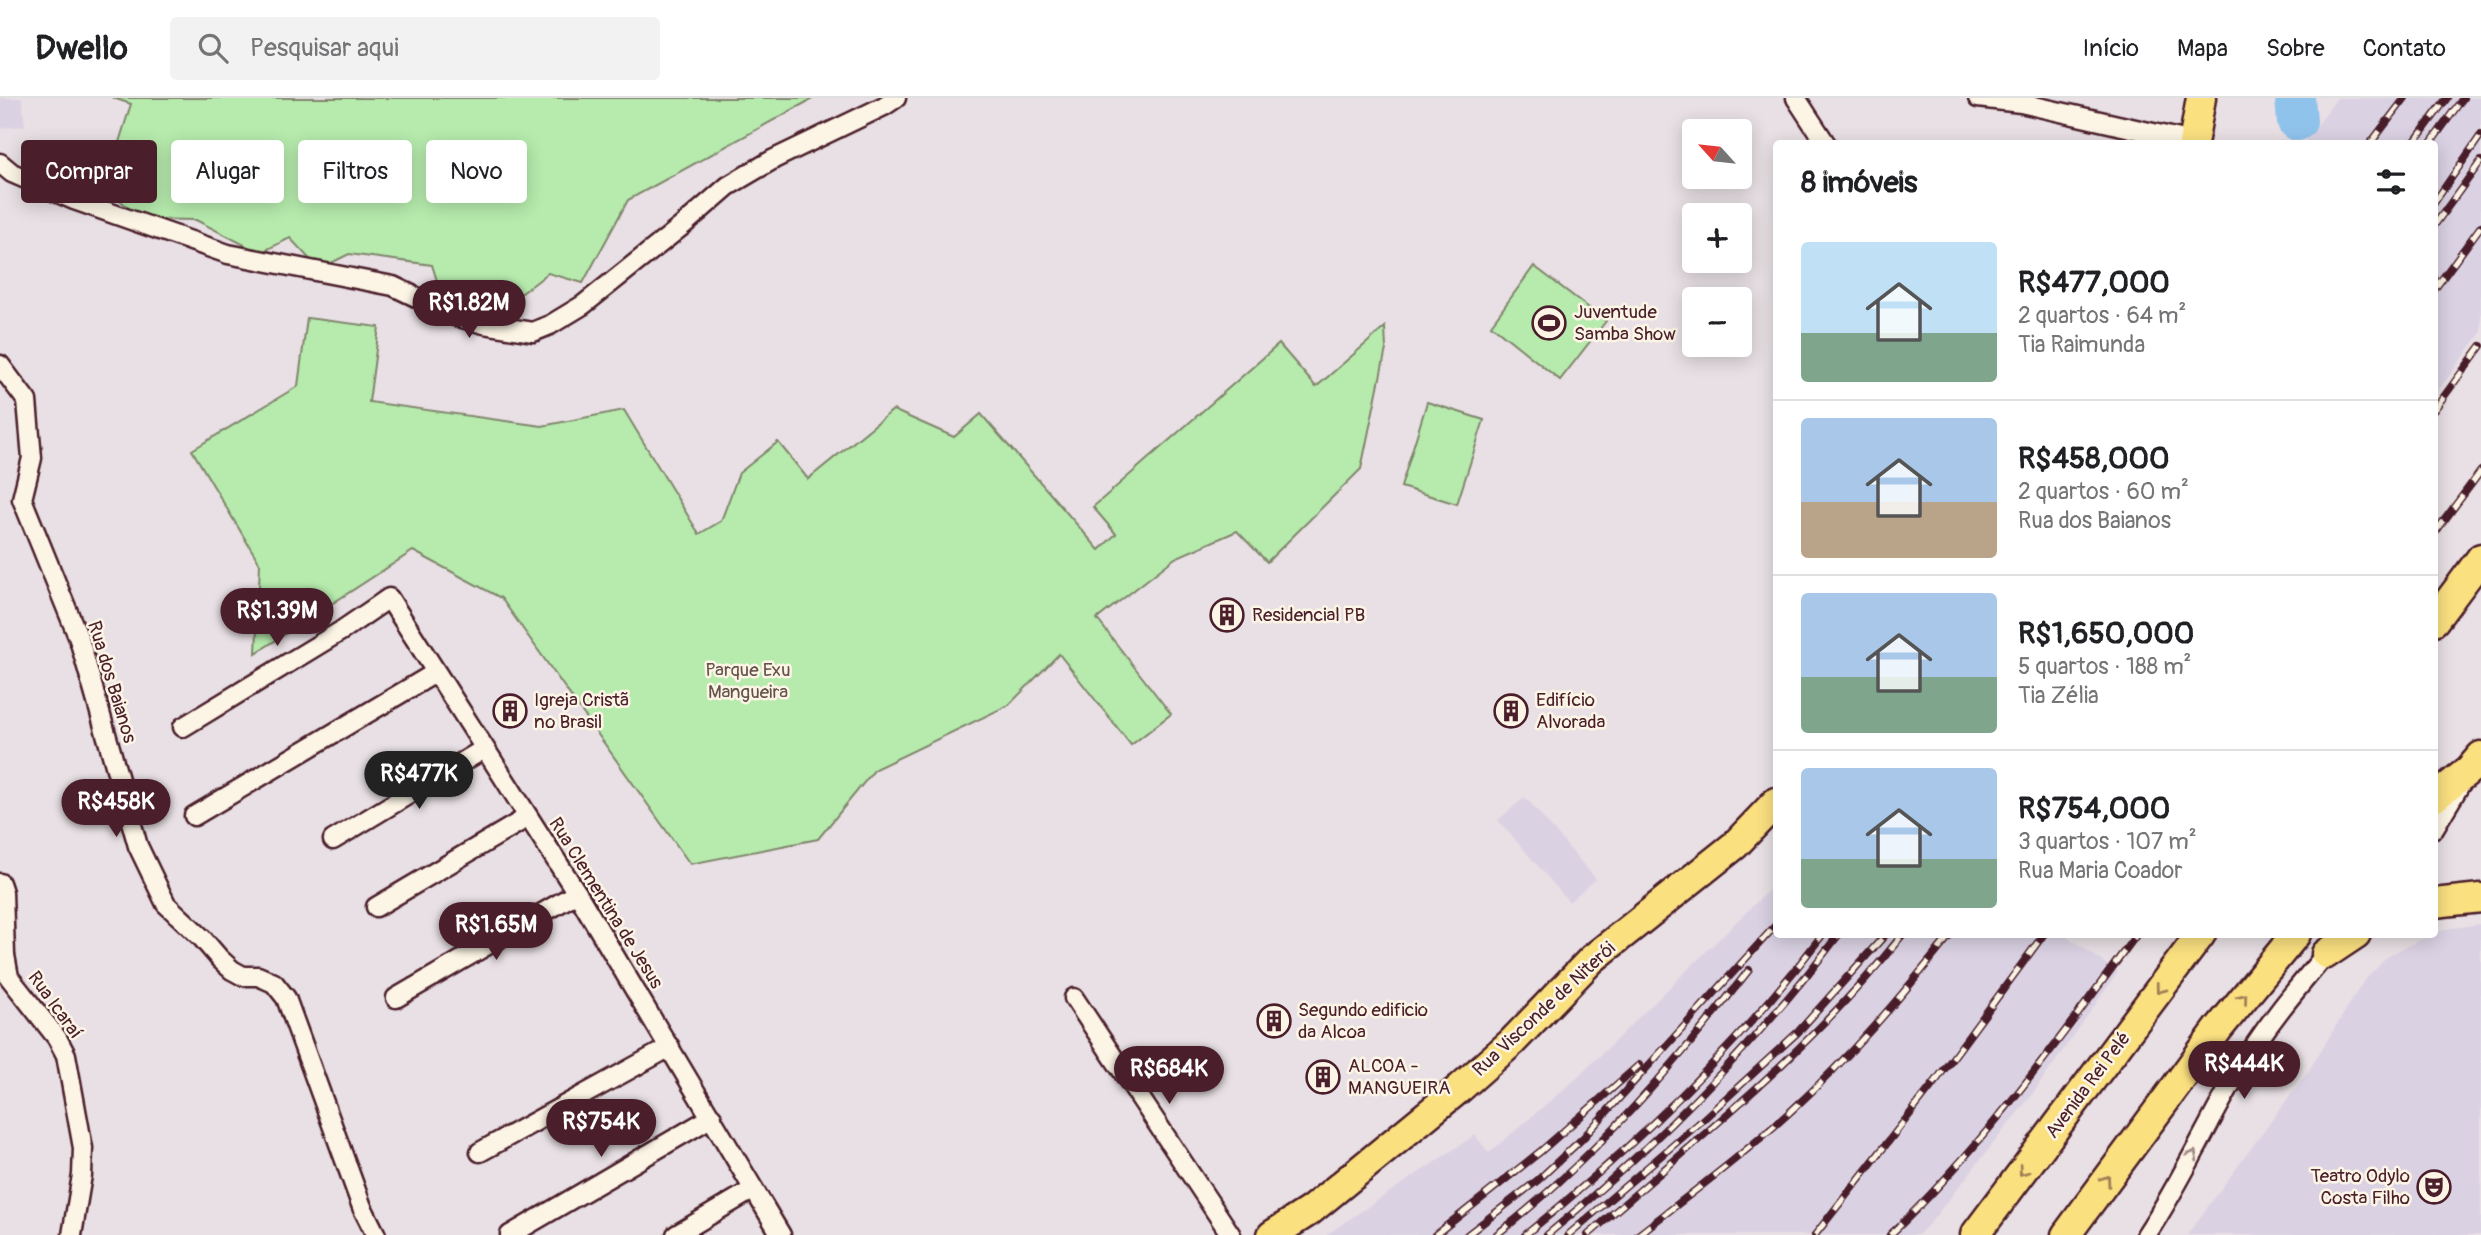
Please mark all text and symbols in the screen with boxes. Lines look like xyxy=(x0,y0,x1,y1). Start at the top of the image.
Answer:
search box xyxy=(170,17,660,80)
text: Dwello xyxy=(35,28,128,69)
icon: search xyxy=(194,29,232,67)
text: Pesquisar aqui xyxy=(250,32,399,64)
text: Início xyxy=(2083,34,2139,63)
text: Mapa xyxy=(2177,34,2228,63)
text: Sobre xyxy=(2266,34,2325,63)
text: Contato xyxy=(2363,34,2446,63)
north arrow xyxy=(1682,119,1752,189)
map controls xyxy=(1682,119,1752,357)
chip: Comprar xyxy=(21,140,157,203)
chip: Alugar xyxy=(171,140,284,203)
chip: Filtros xyxy=(298,140,412,203)
chip: Novo xyxy=(426,140,527,203)
icon: filters xyxy=(2372,163,2410,201)
text: 8 imóveis xyxy=(1801,164,1917,201)
button: + xyxy=(1682,203,1752,273)
text: R$477,000 xyxy=(2018,264,2170,301)
icon: home xyxy=(1857,270,1941,354)
pin: R$1.82M xyxy=(404,280,534,340)
button: − xyxy=(1682,287,1752,357)
text: R$1.82M xyxy=(429,288,509,317)
place label: Juventude Samba Show xyxy=(1574,300,1676,346)
text: 2 quartos · 64 m² xyxy=(2018,301,2186,330)
sports icon: Juventude Samba Show xyxy=(1530,304,1568,342)
text: Tia Raimunda xyxy=(2018,330,2145,359)
text: R$458,000 xyxy=(2018,440,2170,477)
icon: home xyxy=(1857,446,1941,530)
text: 2 quartos · 60 m² xyxy=(2018,477,2189,506)
text: Rua dos Baianos xyxy=(2018,506,2171,535)
pin: R$1.39M xyxy=(212,588,342,648)
text: R$1.39M xyxy=(236,596,318,625)
building icon: Residencial PB xyxy=(1208,596,1246,634)
place label: Residencial PB xyxy=(1252,603,1365,627)
text: R$1,650,000 xyxy=(2018,615,2194,652)
street label: Rua dos Baianos xyxy=(82,618,142,746)
icon: home xyxy=(1857,621,1941,705)
text: 5 quartos · 188 m² xyxy=(2018,652,2191,681)
park label: Parque Exu Mangueira xyxy=(705,658,791,704)
text: Tia Zélia xyxy=(2018,681,2099,710)
place label: Igreja Cristã no Brasil xyxy=(534,688,630,734)
place label: Edifício Alvorada xyxy=(1536,688,1606,734)
building icon: Igreja Cristã no Brasil xyxy=(491,692,529,730)
building icon: Edifício Alvorada xyxy=(1492,692,1530,730)
pin: R$477K xyxy=(362,752,476,811)
text: R$477K xyxy=(380,759,458,788)
pin: R$458K xyxy=(59,780,173,839)
text: R$458K xyxy=(77,787,155,816)
text: R$754,000 xyxy=(2018,790,2170,827)
icon: home xyxy=(1857,796,1941,880)
street label: Rua Clementina de Jesus xyxy=(543,813,669,994)
text: 3 quartos · 107 m² xyxy=(2018,827,2197,856)
text: Rua Maria Coador xyxy=(2018,856,2182,885)
pin: R$1.65M xyxy=(431,902,561,962)
text: R$1.65M xyxy=(455,910,537,939)
street label: Rua Visconde de Niterói xyxy=(1467,936,1621,1082)
street label: Rua Icaraí xyxy=(22,966,88,1044)
one-way arrow xyxy=(2156,981,2168,994)
one-way arrow xyxy=(2234,994,2247,1006)
place label: Segundo edificio da Alcoa xyxy=(1298,998,1428,1044)
building icon: Segundo edificio da Alcoa xyxy=(1255,1002,1293,1040)
street label: Avenida Rei Pelé xyxy=(2040,1027,2136,1143)
pin: R$444K xyxy=(2187,1042,2301,1101)
pin: R$684K xyxy=(1112,1046,1226,1106)
text: R$444K xyxy=(2204,1049,2284,1078)
text: R$684K xyxy=(1130,1054,1208,1083)
place label: ALCOA - MANGUEIRA xyxy=(1348,1054,1451,1100)
building icon: ALCOA - MANGUEIRA xyxy=(1304,1058,1342,1096)
pin: R$754K xyxy=(544,1100,658,1159)
text: R$754K xyxy=(562,1107,640,1136)
one-way arrow xyxy=(2185,1150,2199,1162)
one-way arrow xyxy=(2019,1163,2032,1176)
place label: Teatro Odylo Costa Filho xyxy=(2310,1164,2410,1210)
theatre icon: Teatro Odylo Costa Filho xyxy=(2415,1168,2453,1206)
one-way arrow xyxy=(2098,1175,2110,1188)

